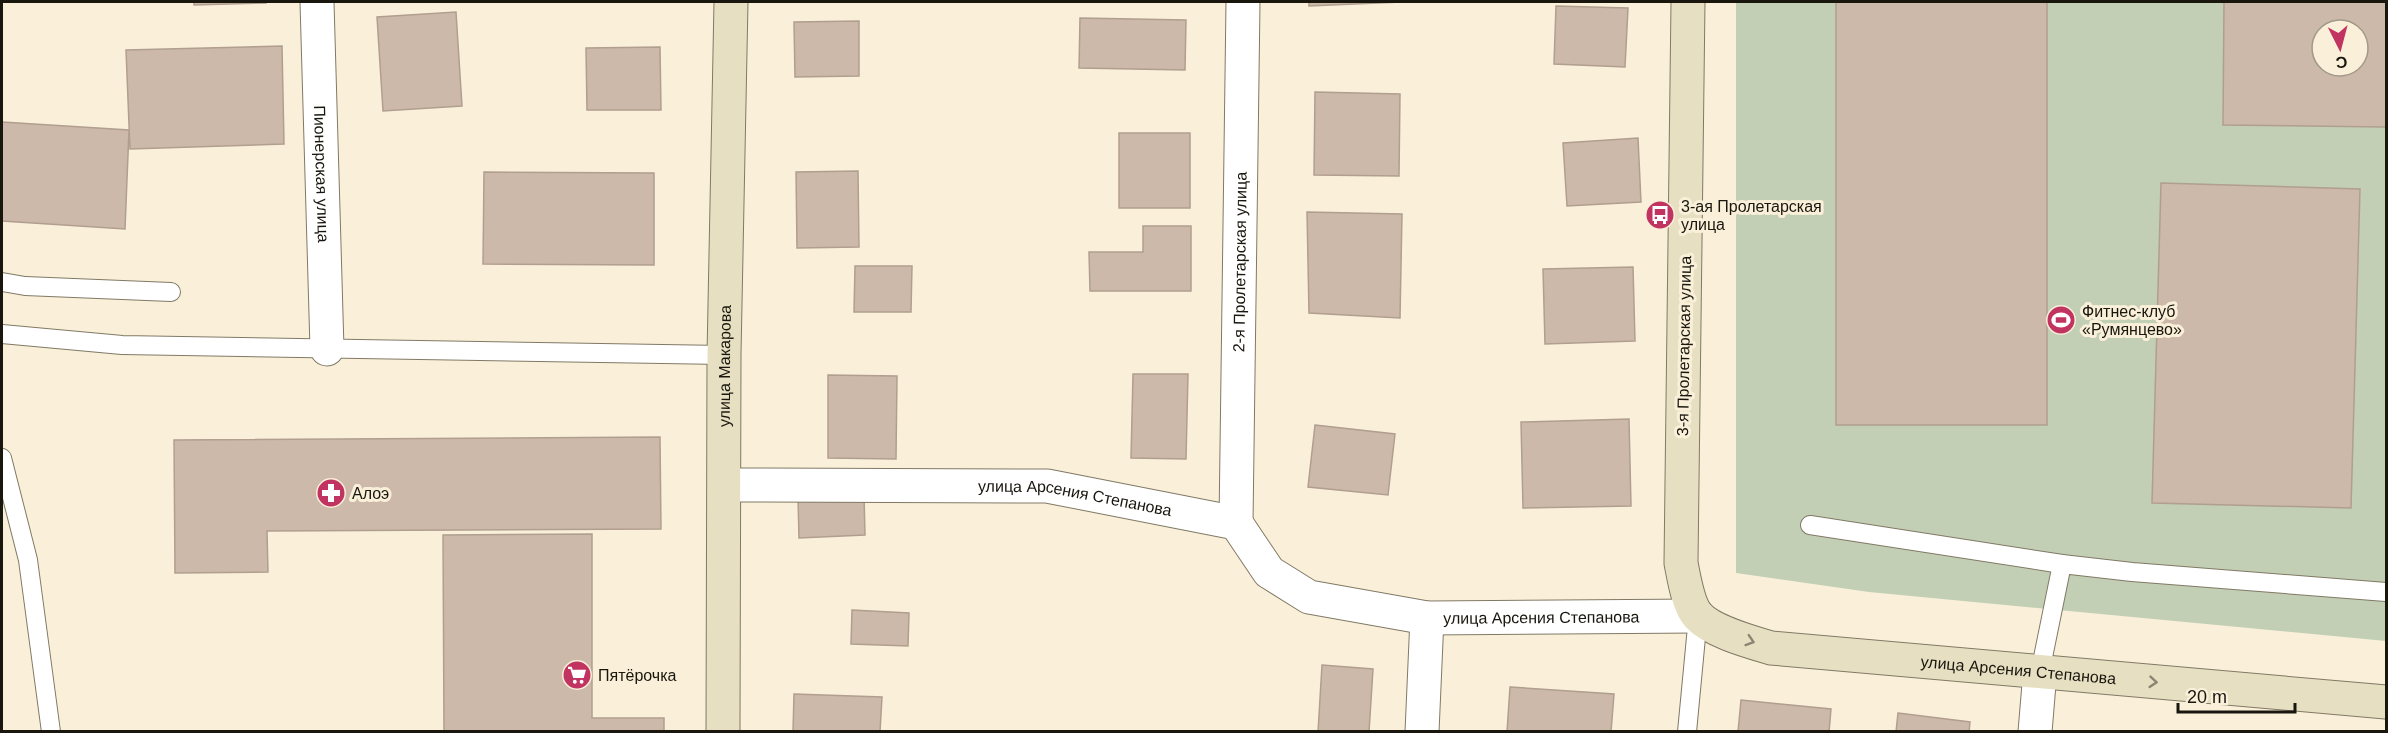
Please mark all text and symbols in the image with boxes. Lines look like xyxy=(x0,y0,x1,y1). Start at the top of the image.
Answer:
north arrow xyxy=(2310,18,2370,78)
text: С xyxy=(2334,53,2348,72)
street label: Пионерская улица xyxy=(311,105,332,243)
street label: 2-я Пролетарская улица xyxy=(1230,172,1249,352)
place label: 3-ая Пролетарская улица xyxy=(1681,198,1822,233)
bus stop icon: 3-ая Пролетарская улица xyxy=(1644,199,1676,231)
street label: 3-я Пролетарская улица xyxy=(1674,256,1694,436)
place label: Фитнес-клуб «Румянцево» xyxy=(2082,303,2182,338)
sports icon: Фитнес-клуб «Румянцево» xyxy=(2045,304,2077,336)
street label: улица Макарова xyxy=(715,305,733,427)
pharmacy icon: Алоэ xyxy=(315,477,347,509)
street label: улица Арсения Степанова xyxy=(978,477,1173,519)
place label: Алоэ xyxy=(352,485,389,502)
street label: улица Арсения Степанова xyxy=(1443,608,1639,626)
one-way arrow xyxy=(1744,634,1755,647)
street label: улица Арсения Степанова xyxy=(1920,653,2117,687)
supermarket icon: Пятёрочка xyxy=(561,659,593,691)
place label: Пятёрочка xyxy=(598,667,677,684)
one-way arrow xyxy=(2148,675,2157,688)
scale bar xyxy=(2178,676,2295,714)
text: 20 m xyxy=(2187,687,2227,707)

